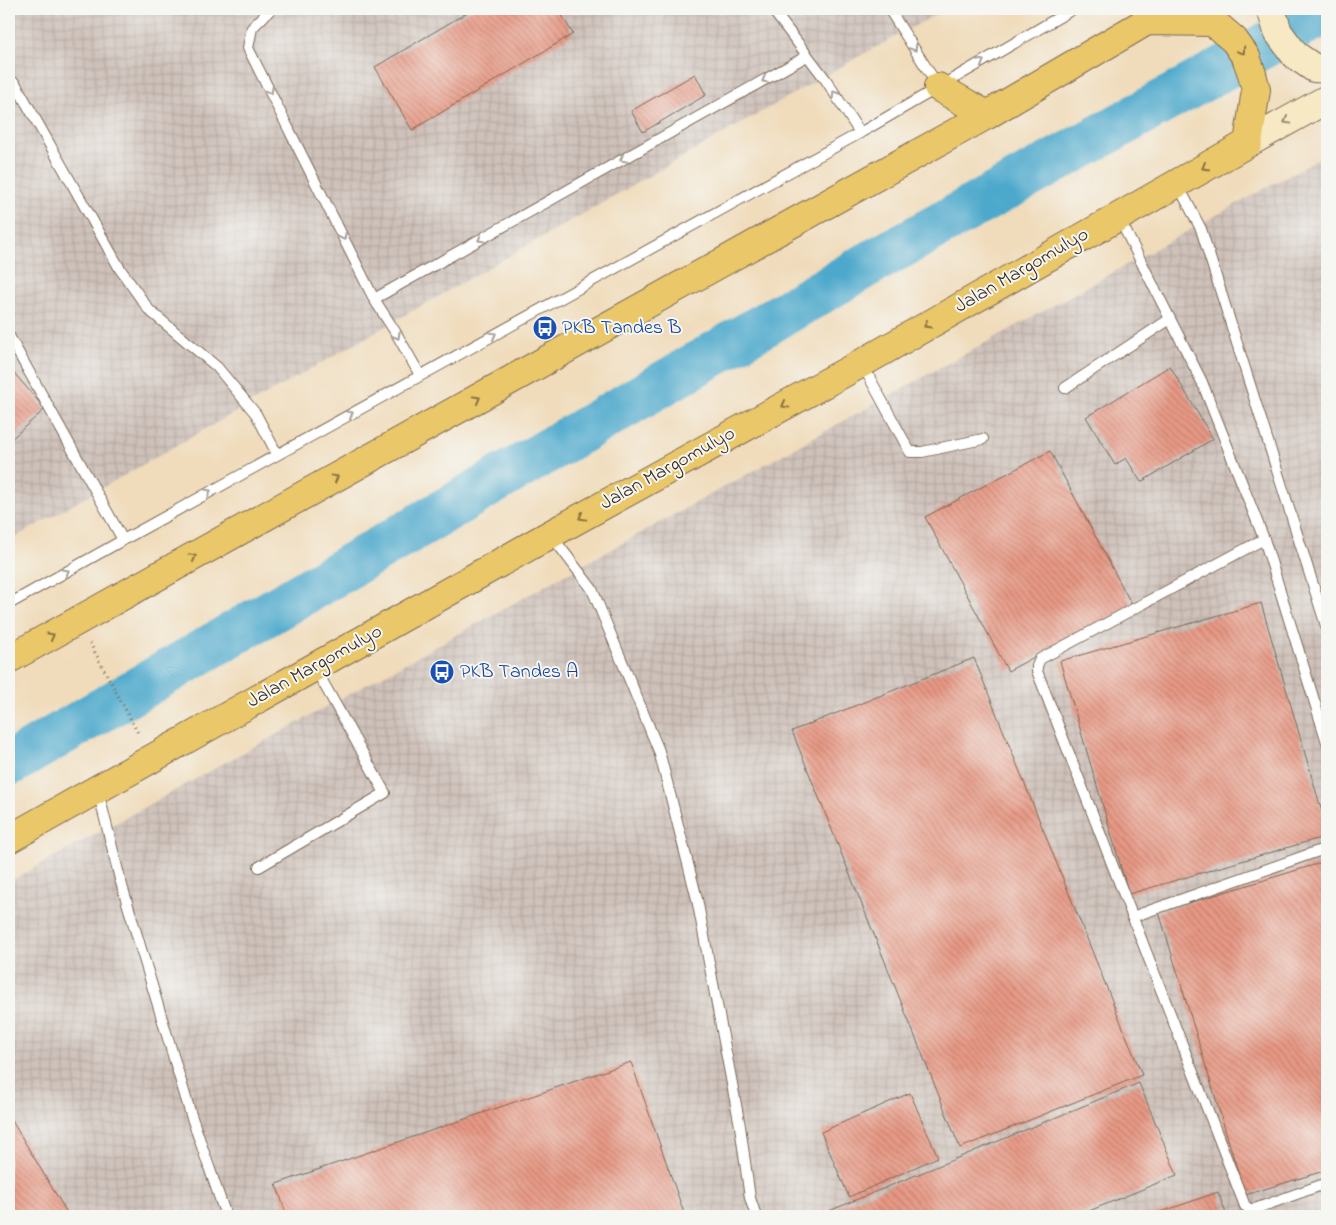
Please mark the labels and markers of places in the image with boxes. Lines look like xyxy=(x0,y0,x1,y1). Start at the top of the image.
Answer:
place label: PKB Tandes B xyxy=(562,314,682,343)
bus stop icon: PKB Tandes B xyxy=(532,315,558,341)
place label: PKB Tandes A xyxy=(460,658,578,687)
bus stop icon: PKB Tandes A xyxy=(429,659,455,685)

